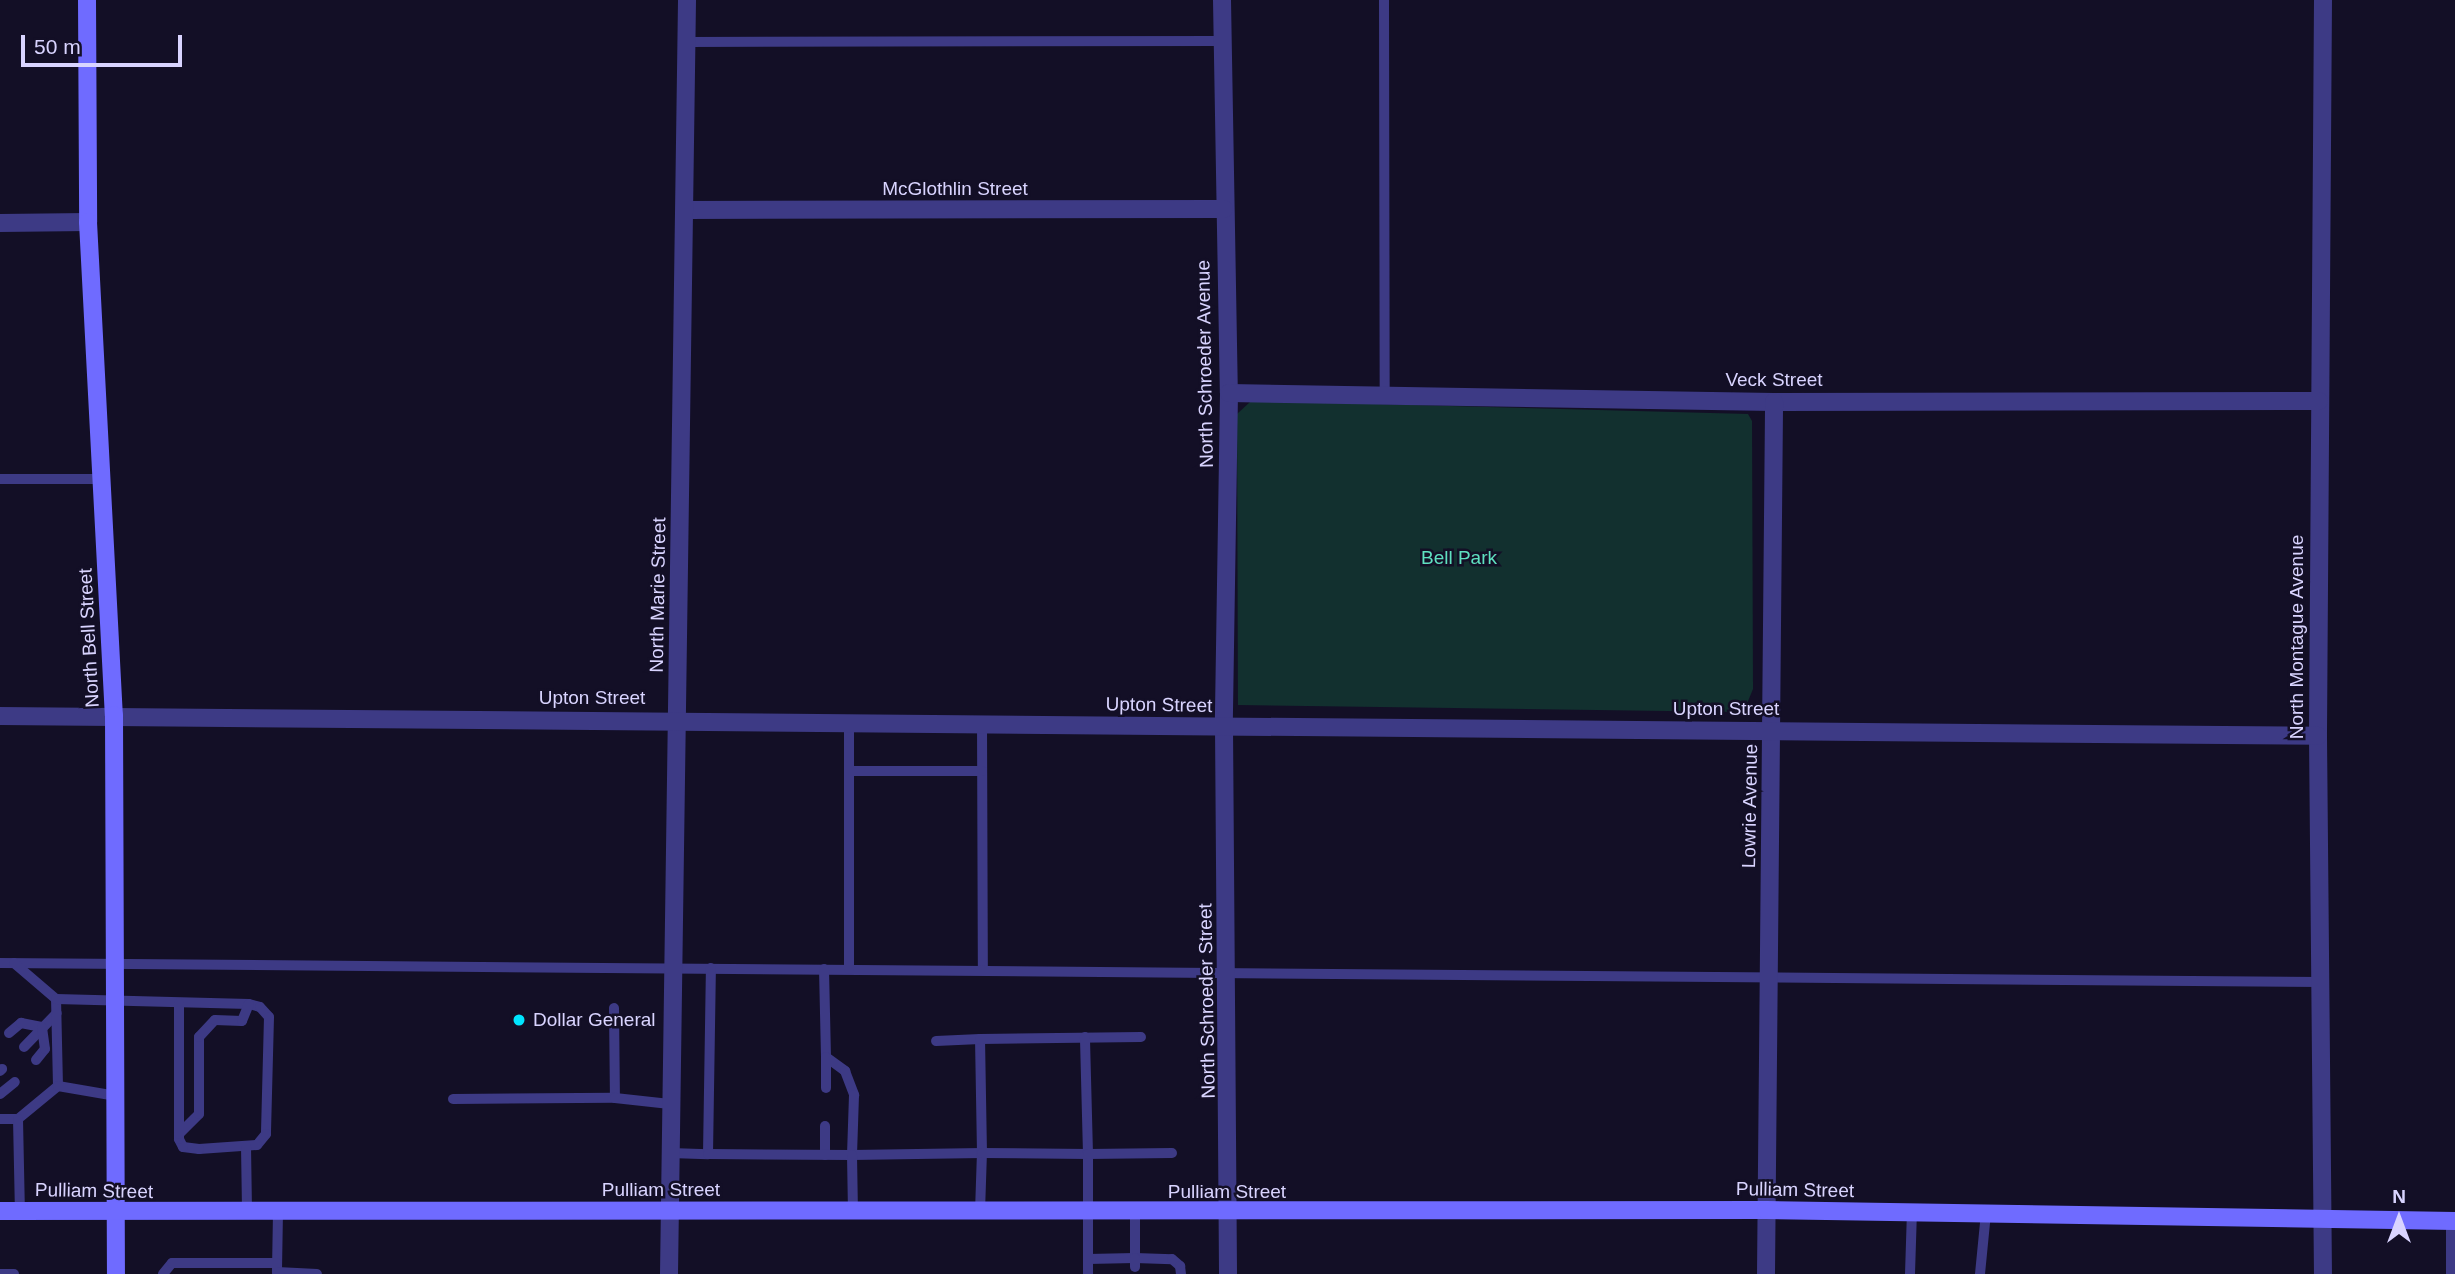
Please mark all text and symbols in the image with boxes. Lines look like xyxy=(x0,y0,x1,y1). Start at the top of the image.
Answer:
scale bar xyxy=(24,21,186,65)
text: 50 m xyxy=(34,35,81,58)
street label: McGlothlin Street xyxy=(882,178,1028,200)
street label: North Schroeder Avenue xyxy=(1192,259,1218,469)
street label: Veck Street xyxy=(1725,369,1823,391)
street label: North Marie Street xyxy=(645,517,671,673)
street label: North Montague Avenue xyxy=(2286,534,2308,740)
park label: Bell Park xyxy=(1421,547,1497,569)
street label: North Bell Street xyxy=(74,568,104,708)
street label: Upton Street xyxy=(539,687,645,709)
street label: Upton Street xyxy=(1105,693,1213,717)
street label: Upton Street xyxy=(1673,698,1779,720)
street label: Lowrie Avenue xyxy=(1738,743,1762,869)
street label: North Schroeder Street xyxy=(1194,903,1220,1099)
place label: Dollar General xyxy=(533,1009,655,1031)
marker: Dollar General xyxy=(511,1012,527,1028)
street label: Pulliam Street xyxy=(1736,1178,1854,1202)
street label: Pulliam Street xyxy=(35,1179,153,1203)
street label: Pulliam Street xyxy=(602,1179,720,1201)
street label: Pulliam Street xyxy=(1168,1181,1286,1203)
north arrow xyxy=(2364,1183,2434,1253)
text: N xyxy=(2392,1186,2406,1207)

